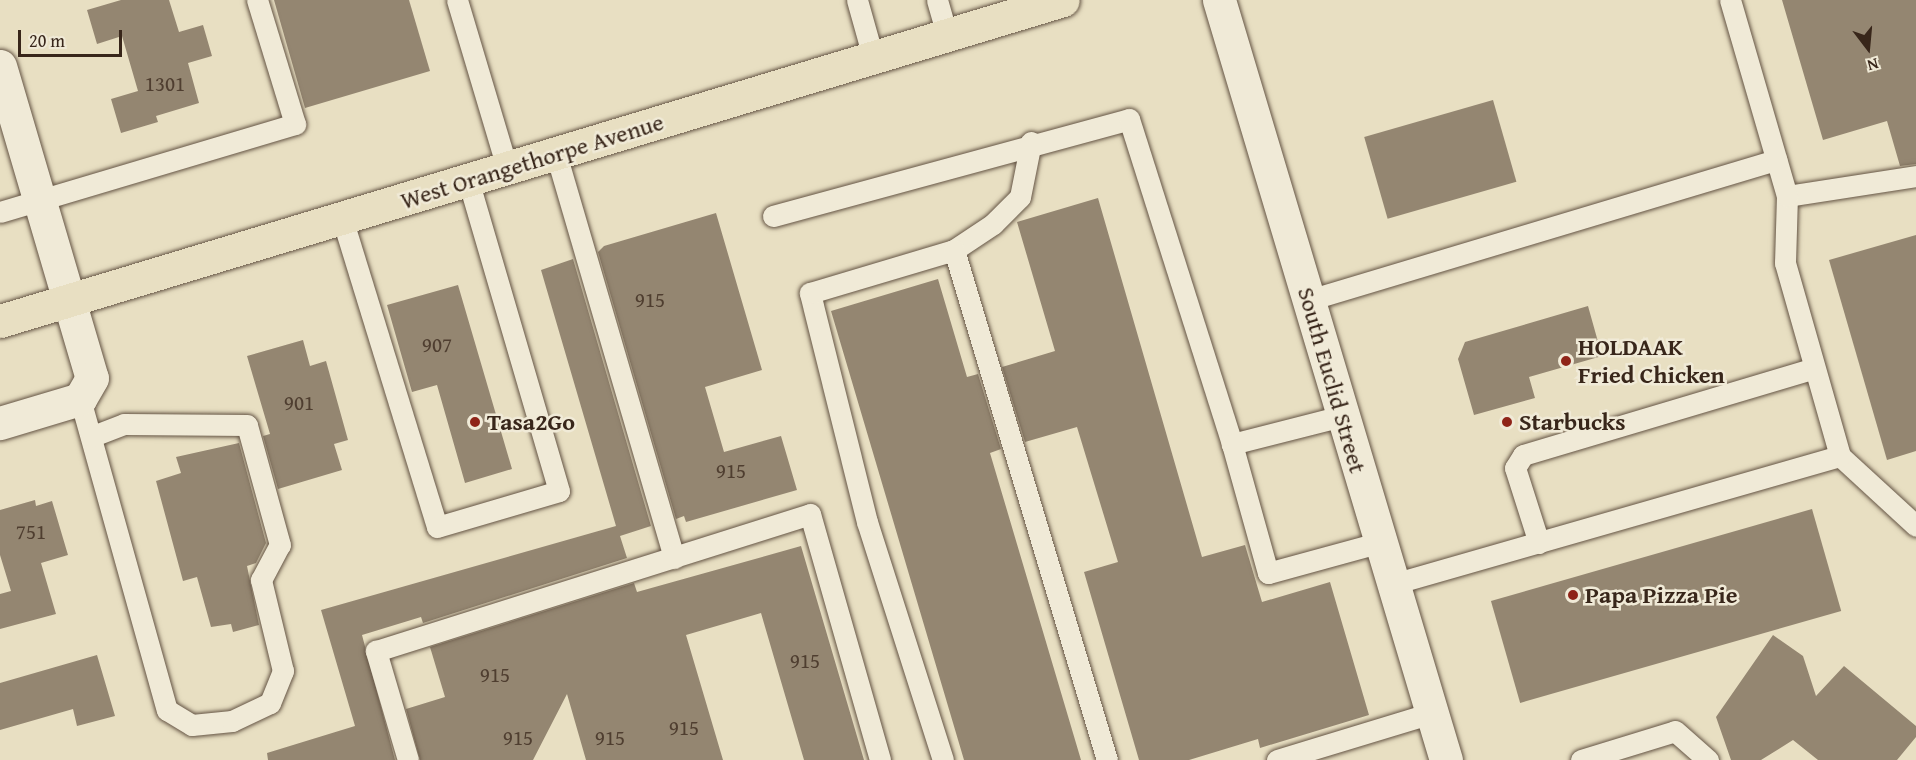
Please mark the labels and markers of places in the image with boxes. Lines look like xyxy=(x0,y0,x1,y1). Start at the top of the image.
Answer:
place label: HOLDAAK Fried Chicken xyxy=(1578,333,1725,389)
marker: HOLDAAK Fried Chicken xyxy=(1559,354,1573,368)
place label: Tasa2Go xyxy=(487,408,575,436)
place label: Starbucks xyxy=(1519,408,1626,436)
marker: Tasa2Go xyxy=(468,415,482,429)
marker: Starbucks xyxy=(1500,415,1514,429)
place label: Papa Pizza Pie xyxy=(1585,581,1738,609)
marker: Papa Pizza Pie xyxy=(1566,588,1580,602)

